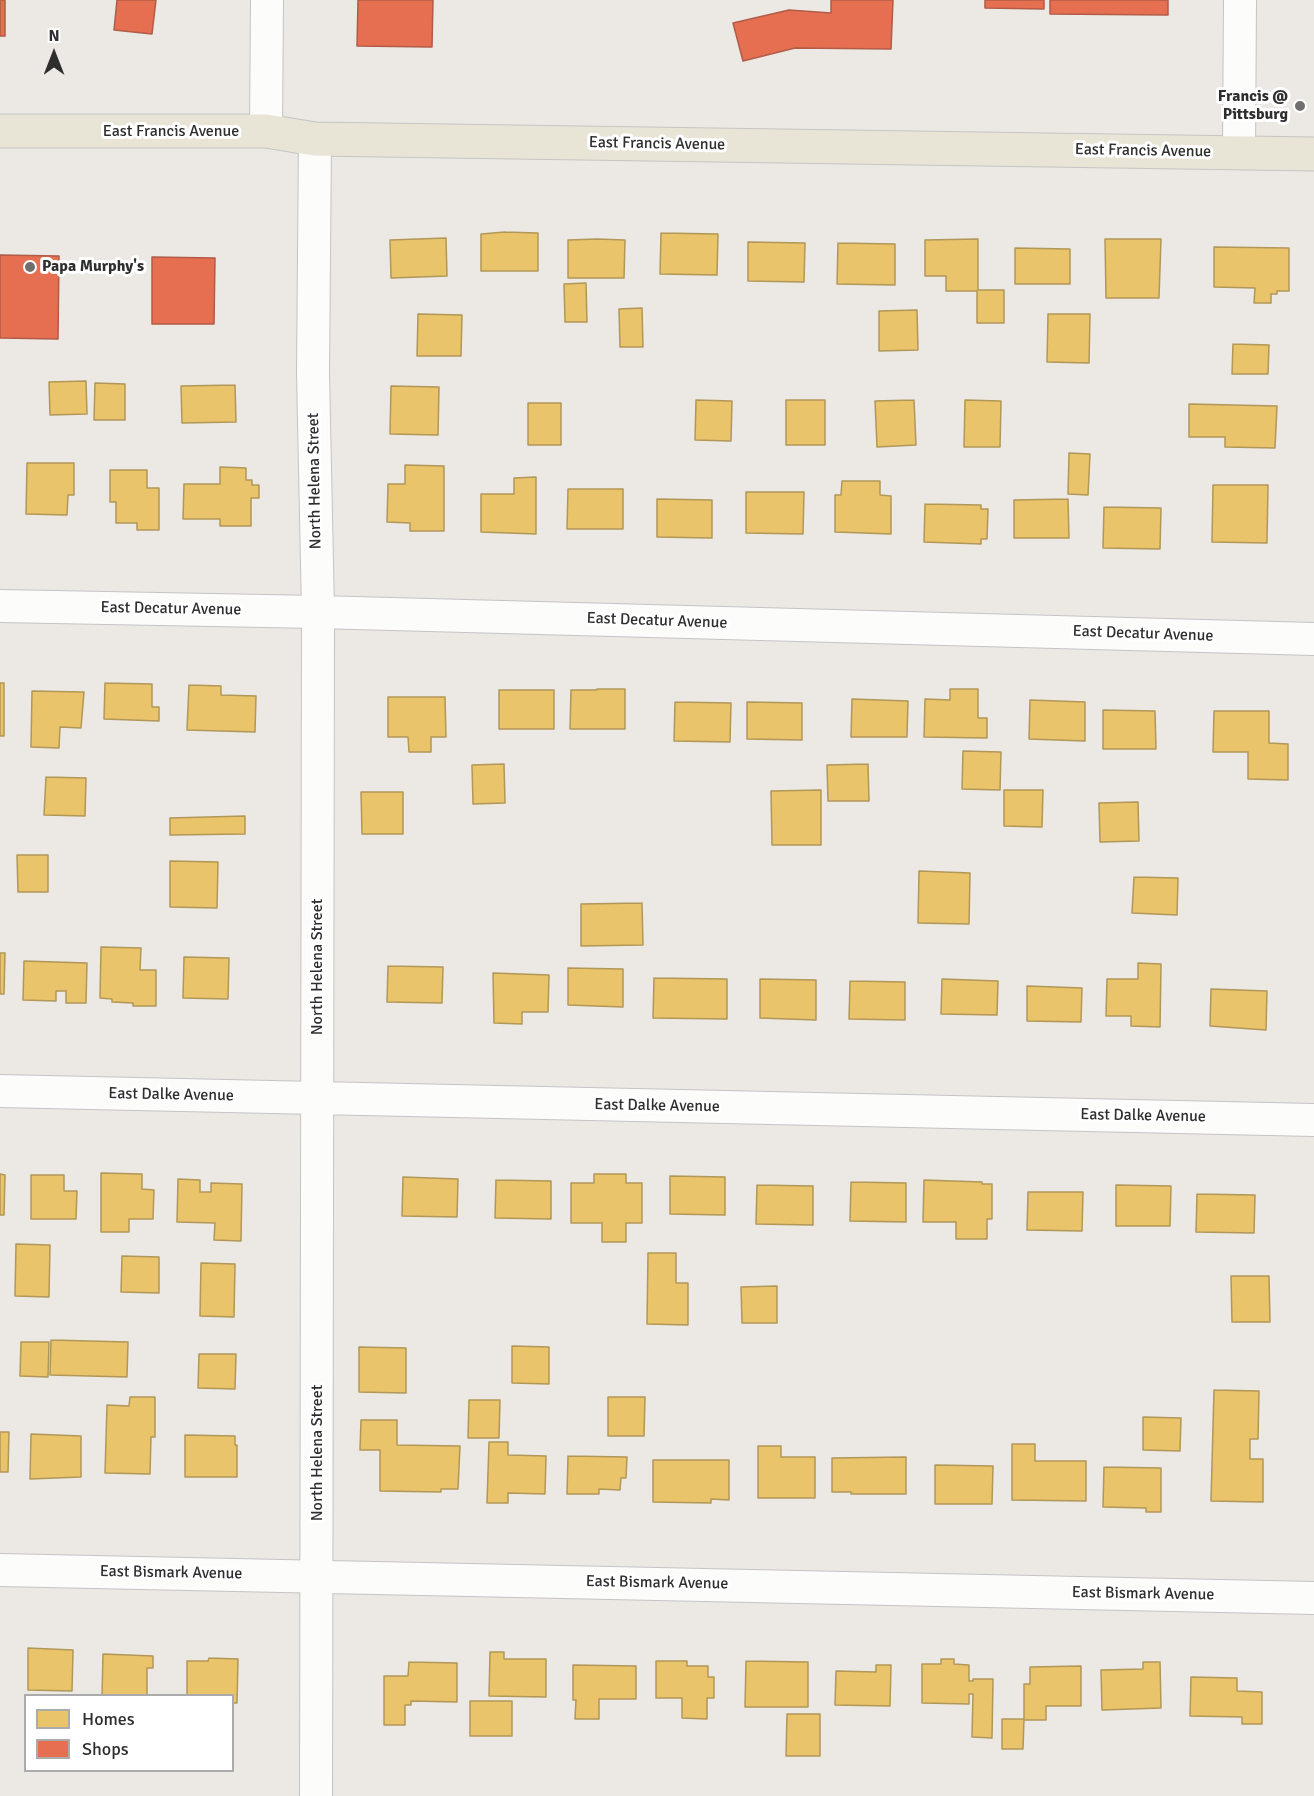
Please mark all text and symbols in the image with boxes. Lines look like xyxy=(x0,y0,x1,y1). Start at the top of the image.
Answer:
north arrow xyxy=(24,24,84,84)
text: N xyxy=(48,26,60,46)
place label: Francis @ Pittsburg xyxy=(1218,87,1288,125)
marker: Francis @ Pittsburg xyxy=(1293,99,1307,113)
street label: East Francis Avenue xyxy=(103,122,239,142)
street label: East Francis Avenue xyxy=(589,133,725,155)
street label: East Francis Avenue xyxy=(1075,140,1211,162)
place label: Papa Murphy's xyxy=(42,257,144,277)
marker: Papa Murphy's xyxy=(23,260,37,274)
street label: North Helena Street xyxy=(304,413,326,549)
street label: East Decatur Avenue xyxy=(100,598,242,620)
street label: East Decatur Avenue xyxy=(586,609,728,633)
street label: East Decatur Avenue xyxy=(1072,622,1214,646)
street label: North Helena Street xyxy=(308,899,328,1035)
street label: East Dalke Avenue xyxy=(108,1084,234,1106)
street label: East Dalke Avenue xyxy=(594,1095,720,1117)
street label: East Dalke Avenue xyxy=(1080,1105,1206,1127)
street label: North Helena Street xyxy=(308,1385,328,1521)
street label: East Bismark Avenue xyxy=(100,1562,242,1584)
street label: East Bismark Avenue xyxy=(586,1572,728,1594)
street label: East Bismark Avenue xyxy=(1072,1583,1214,1605)
legend xyxy=(24,1694,234,1772)
text: Homes xyxy=(82,1708,135,1730)
text: Shops xyxy=(82,1738,129,1760)

